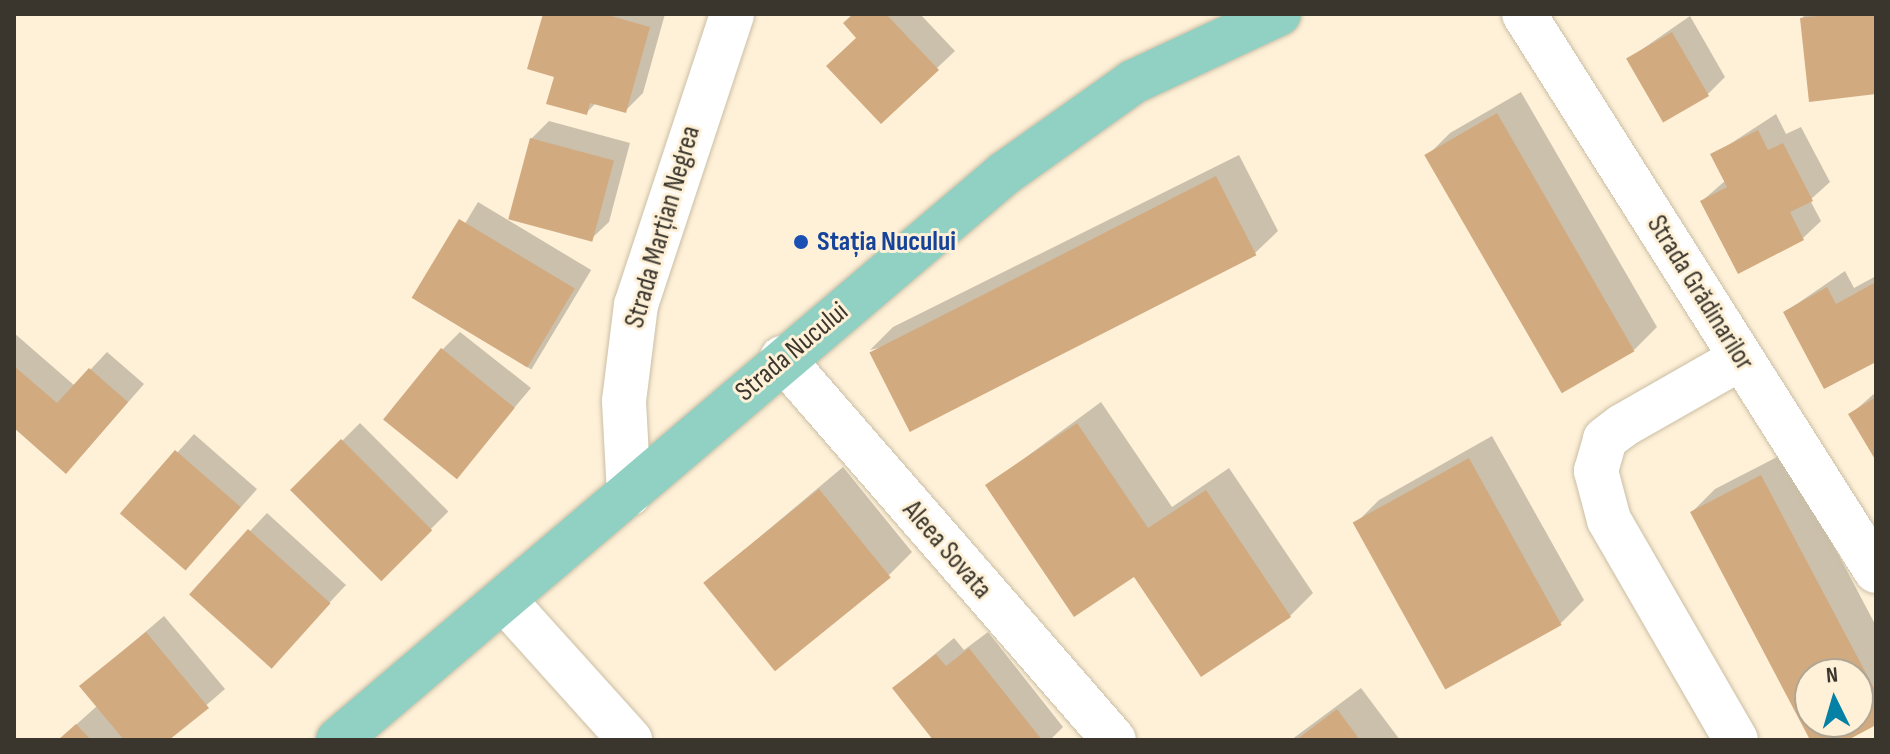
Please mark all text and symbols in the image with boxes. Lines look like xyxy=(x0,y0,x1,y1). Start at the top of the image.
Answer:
street label: Strada Marțian Negrea xyxy=(618,122,708,332)
street label: Strada Grădinarilor xyxy=(1639,209,1761,377)
place label: Stația Nucului xyxy=(817,225,956,259)
marker: Stația Nucului xyxy=(792,233,810,251)
street label: Strada Nucului xyxy=(729,295,855,409)
street label: Aleea Sovata xyxy=(895,494,999,606)
north arrow xyxy=(1794,658,1874,738)
text: N xyxy=(1825,662,1839,690)

